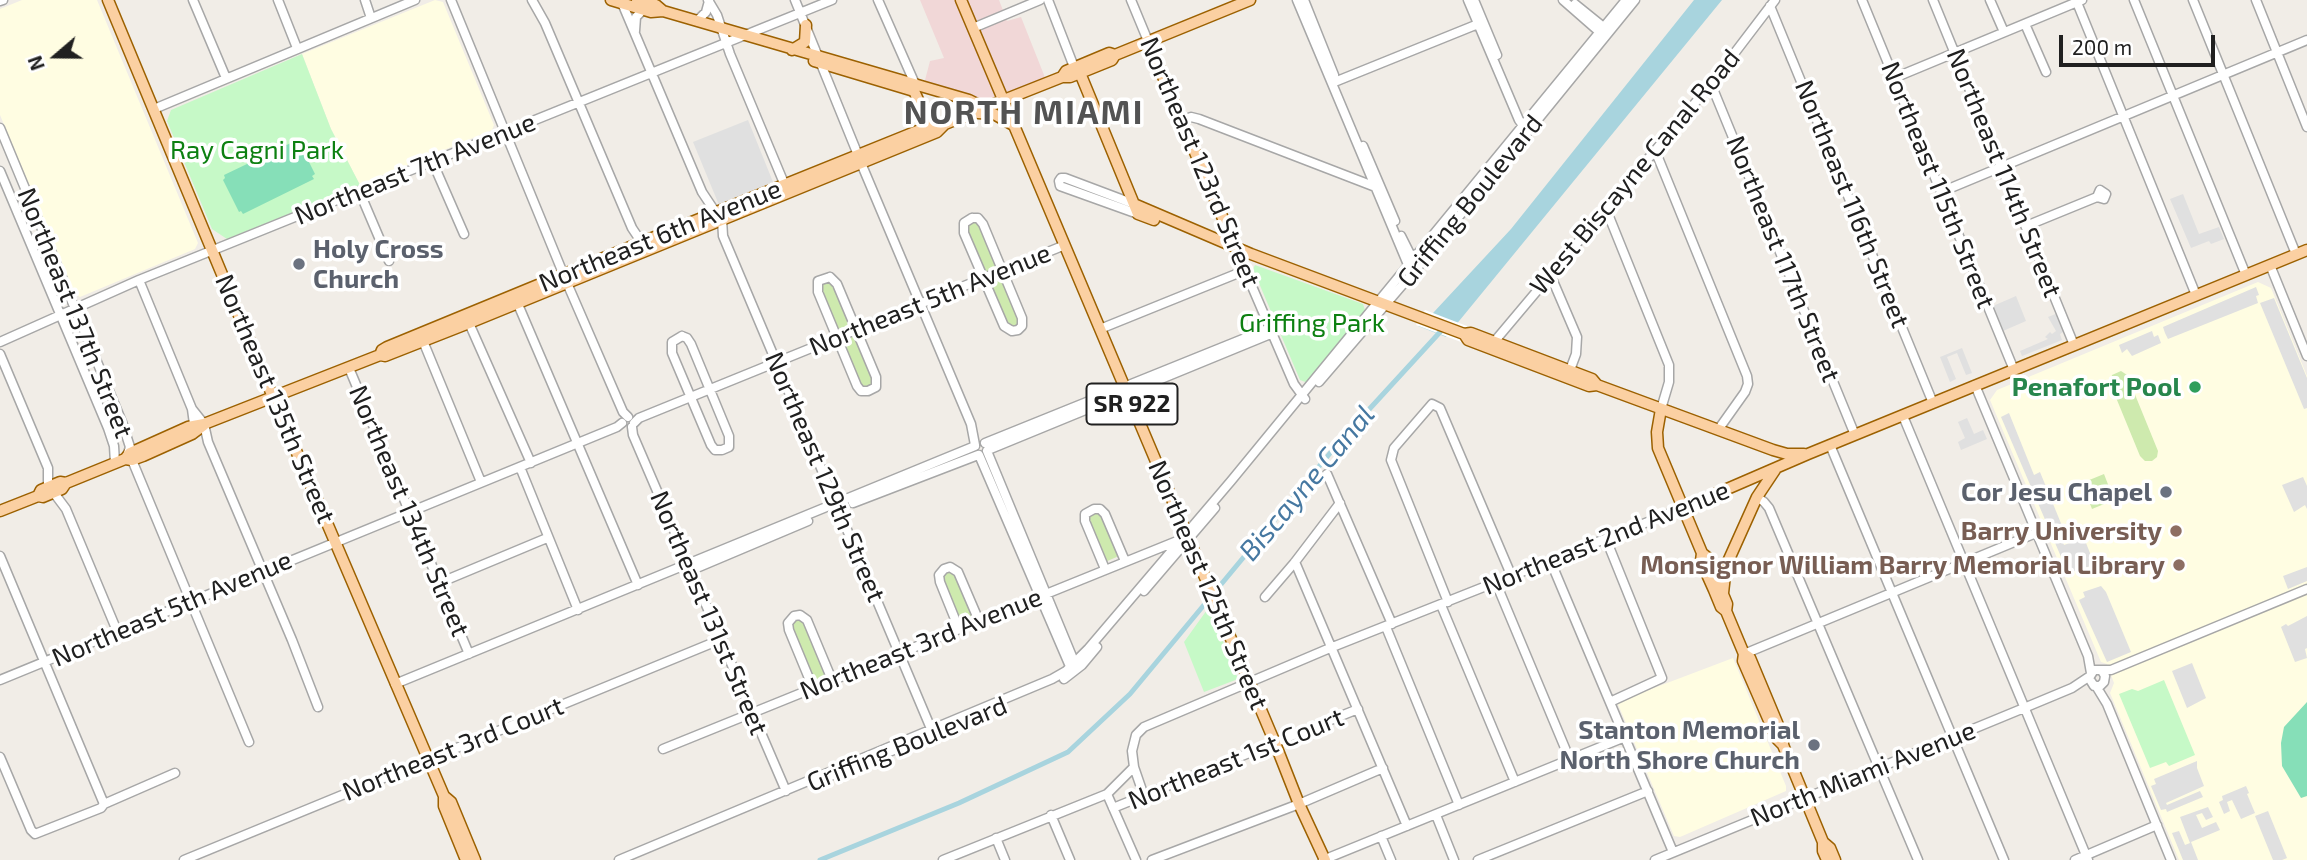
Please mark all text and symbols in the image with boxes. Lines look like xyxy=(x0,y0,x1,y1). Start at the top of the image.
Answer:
north arrow xyxy=(21,21,91,91)
scale bar xyxy=(2062,21,2218,65)
street label: Northeast 123rd Street xyxy=(1133,32,1267,292)
text: 200 m xyxy=(2072,34,2132,59)
street label: West Biscayne Canal Road xyxy=(1523,43,1747,301)
street label: Northeast 114th Street xyxy=(1940,44,2068,302)
text: N xyxy=(23,53,49,74)
street label: Northeast 115th Street xyxy=(1874,57,2002,313)
street label: Northeast 116th Street xyxy=(1788,76,1916,332)
district label: NORTH MIAMI xyxy=(905,93,1143,133)
street label: Northeast 7th Avenue xyxy=(290,106,540,232)
street label: Griffing Boulevard xyxy=(1391,108,1549,294)
street label: Northeast 117th Street xyxy=(1719,131,1847,387)
park label: Ray Cagni Park xyxy=(170,134,344,166)
street label: Northeast 6th Avenue xyxy=(534,173,786,299)
street label: Northeast 137th Street xyxy=(11,183,139,443)
place label: Holy Cross Church xyxy=(313,233,444,294)
street label: Northeast 5th Avenue xyxy=(805,237,1055,363)
marker: Holy Cross Church xyxy=(291,256,307,272)
street label: Northeast 135th Street xyxy=(208,270,342,528)
park label: Griffing Park xyxy=(1239,307,1385,339)
street label: Northeast 129th Street xyxy=(758,347,892,607)
place label: Penafort Pool xyxy=(2012,371,2181,403)
marker: Penafort Pool xyxy=(2187,379,2203,395)
street label: Northeast 134th Street xyxy=(342,381,476,641)
road number: SR 922 xyxy=(1086,384,1178,424)
water label: Biscayne Canal xyxy=(1232,398,1382,568)
street label: Northeast 125th Street xyxy=(1141,456,1275,714)
street label: Northeast 2nd Avenue xyxy=(1478,474,1734,602)
place label: Cor Jesu Chapel xyxy=(1961,476,2152,508)
marker: Cor Jesu Chapel xyxy=(2158,484,2174,500)
street label: Northeast 131st Street xyxy=(643,486,775,740)
place label: Barry University xyxy=(1961,515,2162,547)
marker: Barry University xyxy=(2168,523,2184,539)
street label: Northeast 5th Avenue xyxy=(47,544,297,674)
place label: Monsignor William Barry Memorial Library xyxy=(1640,549,2165,581)
marker: Monsignor William Barry Memorial Library xyxy=(2171,557,2187,573)
street label: Northeast 3rd Avenue xyxy=(795,581,1047,707)
street label: Northeast 3rd Court xyxy=(338,690,568,808)
street label: Griffing Boulevard xyxy=(802,690,1012,798)
street label: Northeast 1st Court xyxy=(1124,702,1348,816)
place label: Stanton Memorial North Shore Church xyxy=(1559,714,1800,776)
street label: North Miami Avenue xyxy=(1746,715,1980,833)
marker: Stanton Memorial North Shore Church xyxy=(1806,737,1822,753)

